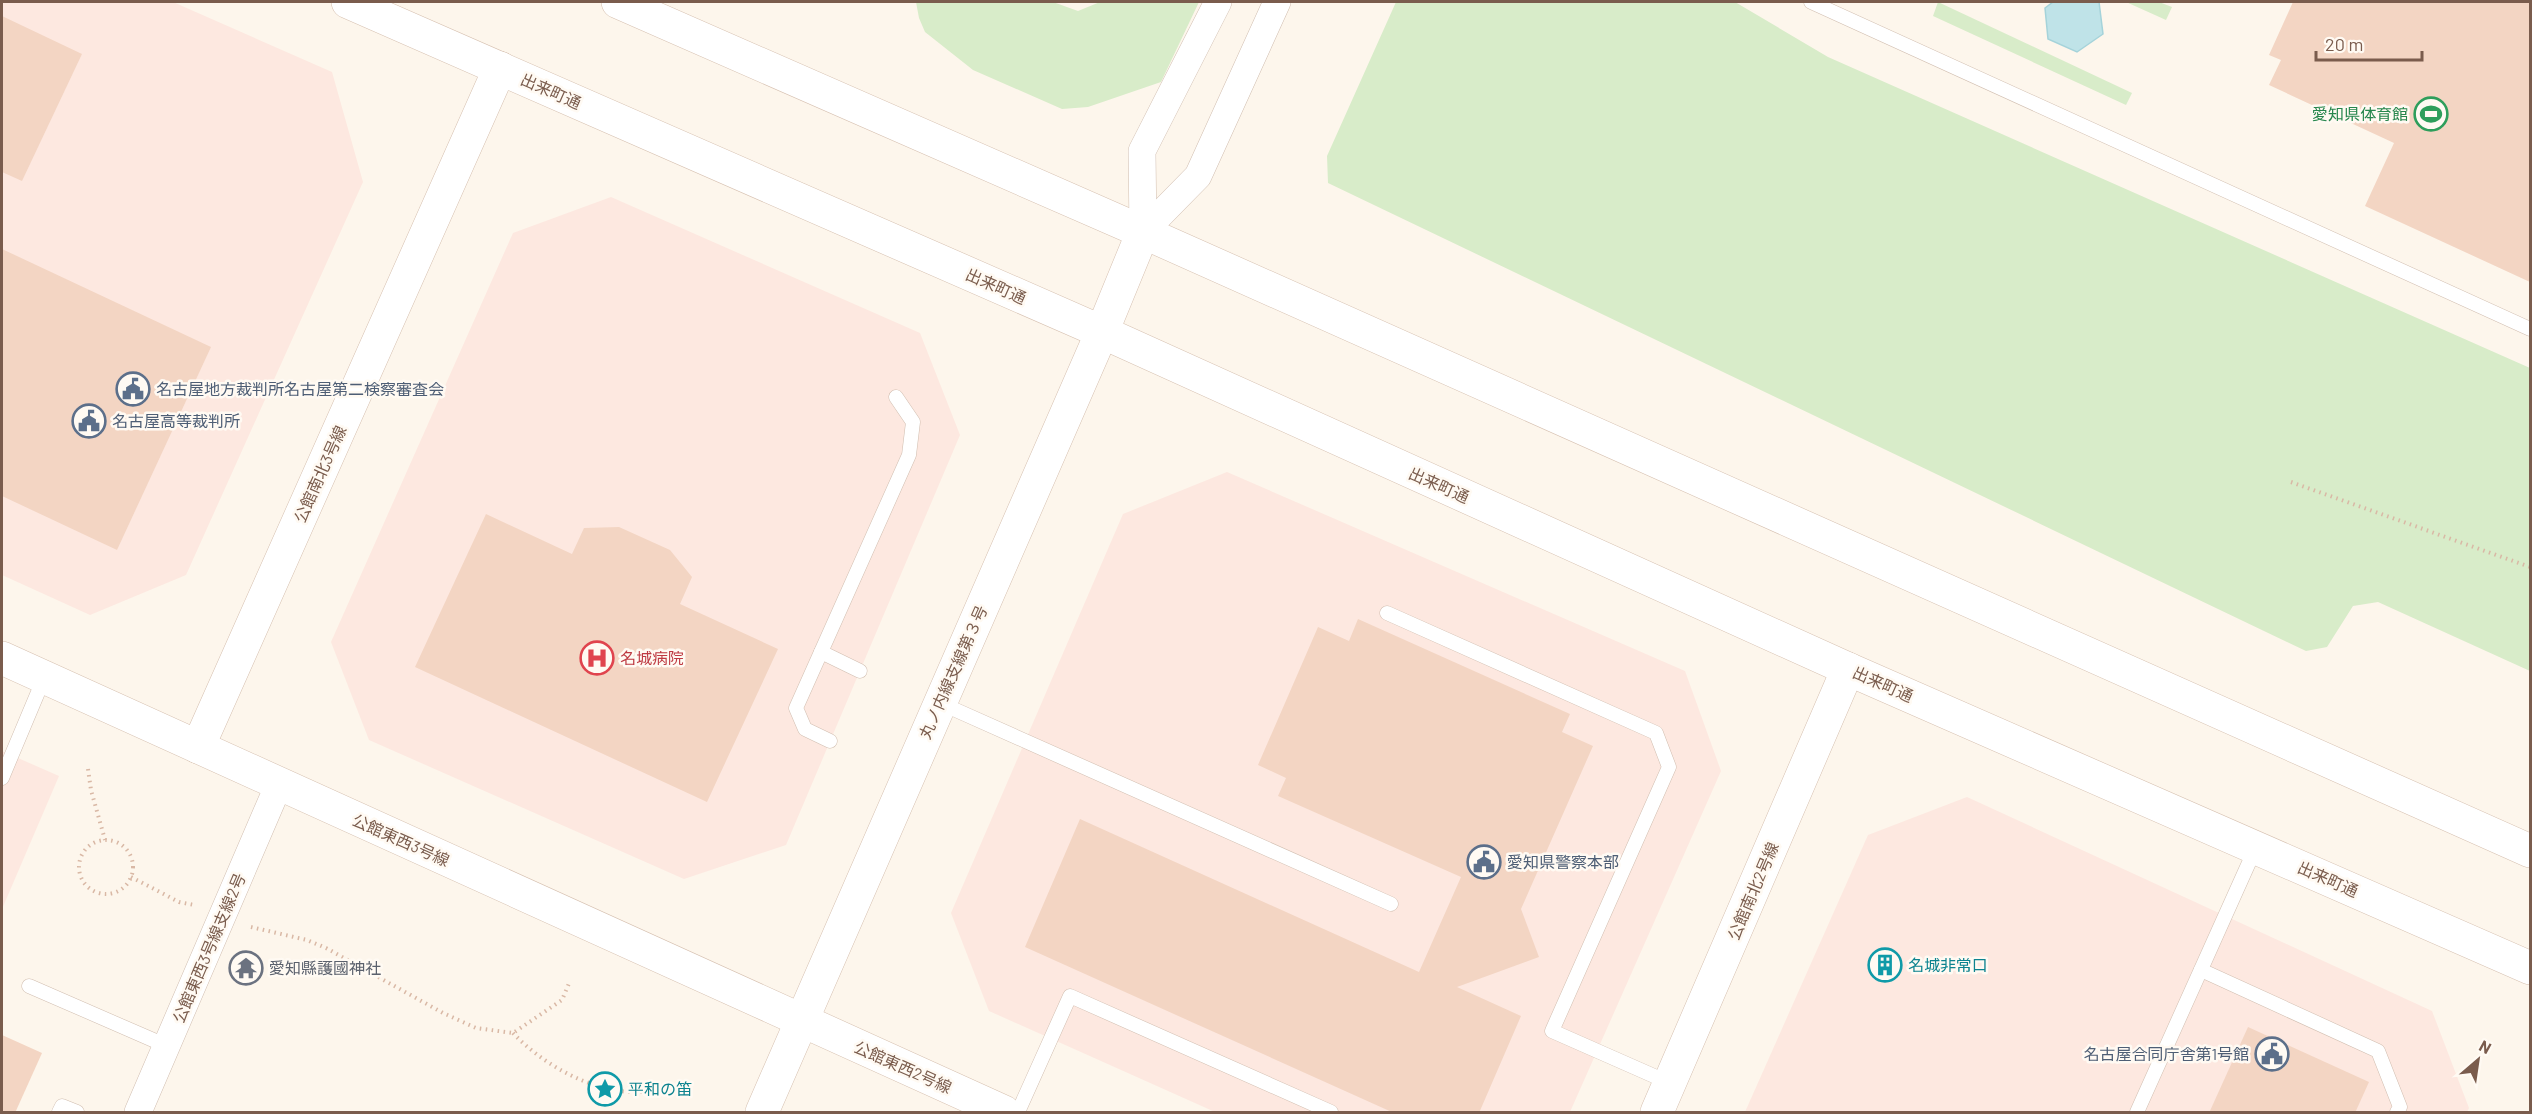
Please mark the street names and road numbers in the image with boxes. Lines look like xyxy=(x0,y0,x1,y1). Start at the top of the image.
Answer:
street label: 出来町通 xyxy=(518,69,584,112)
street label: 出来町通 xyxy=(963,264,1029,307)
street label: 公館南北3号線 xyxy=(290,422,349,525)
street label: 出来町通 xyxy=(1406,463,1472,506)
street label: 丸ノ内線支線第３号 xyxy=(915,602,991,741)
street label: 出来町通 xyxy=(1850,662,1916,705)
street label: 公館東西3号線 xyxy=(350,810,453,869)
street label: 公館南北2号線 xyxy=(1723,839,1782,943)
street label: 出来町通 xyxy=(2295,857,2361,900)
street label: 公館東西3号線支線2号 xyxy=(168,870,249,1026)
street label: 公館東西2号線 xyxy=(852,1037,955,1096)

